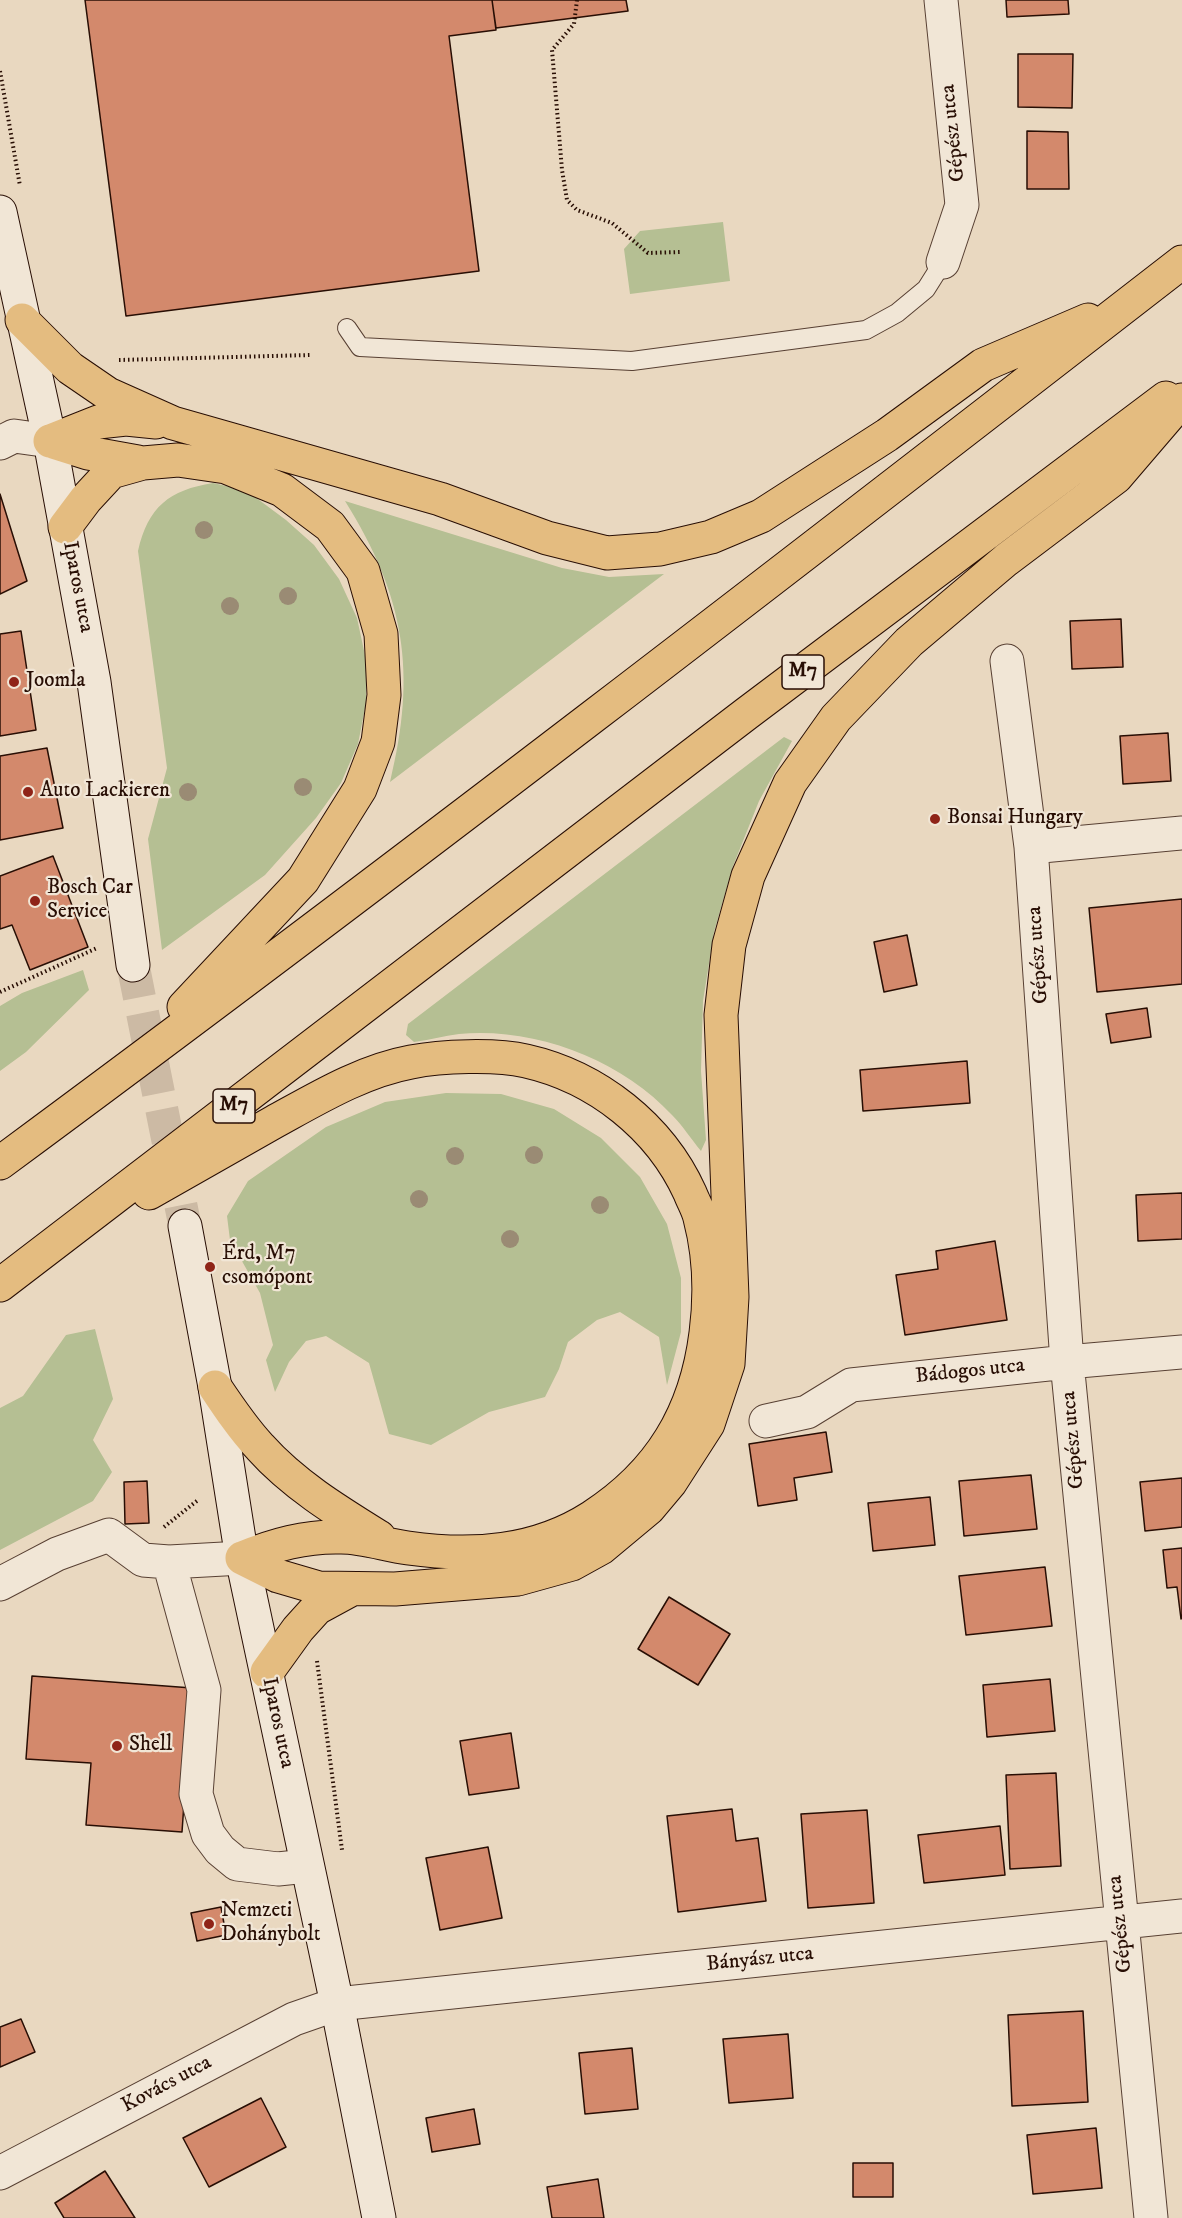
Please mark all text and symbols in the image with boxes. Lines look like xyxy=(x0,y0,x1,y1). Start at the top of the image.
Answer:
street label: Gépész utca xyxy=(936,83,972,183)
street label: Iparos utca xyxy=(56,539,98,635)
road number: M7 xyxy=(782,655,824,689)
place label: Joomla xyxy=(26,669,85,695)
marker: Joomla xyxy=(7,675,21,689)
place label: Auto Lackieren xyxy=(40,779,170,805)
marker: Auto Lackieren xyxy=(21,785,35,799)
place label: Bonsai Hungary xyxy=(947,806,1083,832)
marker: Bonsai Hungary xyxy=(928,812,942,826)
place label: Bosch Car Service xyxy=(47,876,133,926)
marker: Bosch Car Service xyxy=(28,894,42,908)
street label: Gépész utca xyxy=(1023,905,1055,1005)
road number: M7 xyxy=(213,1089,255,1123)
place label: Érd, M7 csomópont xyxy=(222,1242,313,1292)
marker: Érd, M7 csomópont xyxy=(203,1260,217,1274)
street label: Bádogos utca xyxy=(914,1354,1026,1390)
street label: Gépész utca xyxy=(1057,1390,1091,1490)
street label: Iparos utca xyxy=(255,1675,299,1771)
place label: Shell xyxy=(129,1733,172,1759)
marker: Shell xyxy=(110,1739,124,1753)
street label: Gépész utca xyxy=(1103,1874,1139,1974)
place label: Nemzeti Dohánybolt xyxy=(221,1899,320,1949)
marker: Nemzeti Dohánybolt xyxy=(202,1917,216,1931)
street label: Bányász utca xyxy=(705,1942,815,1978)
street label: Kovács utca xyxy=(118,2051,216,2119)

